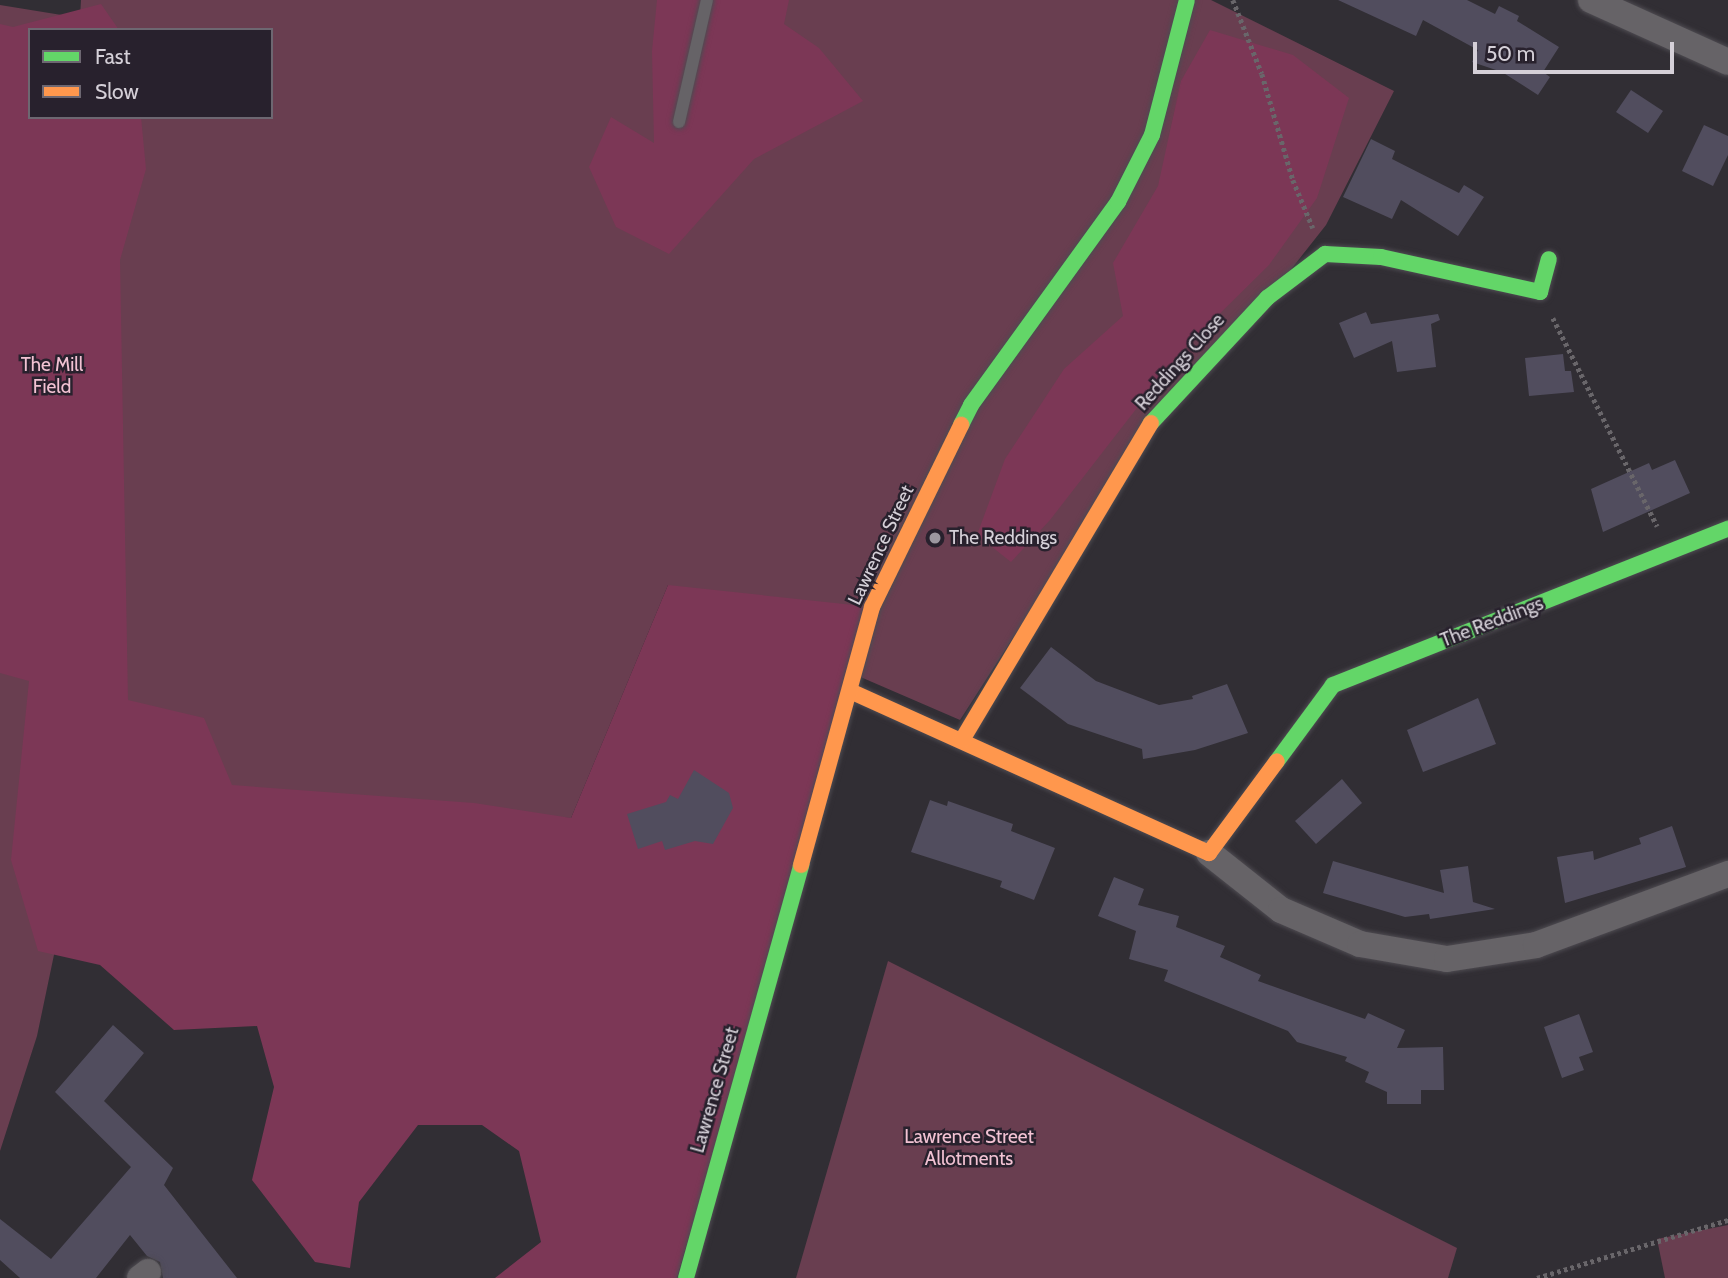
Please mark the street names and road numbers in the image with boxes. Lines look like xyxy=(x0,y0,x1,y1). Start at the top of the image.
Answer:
street label: Reddings Close xyxy=(1131,309,1229,415)
street label: Lawrence Street xyxy=(843,481,919,609)
street label: The Reddings xyxy=(1437,592,1547,652)
street label: Lawrence Street xyxy=(686,1025,744,1155)

